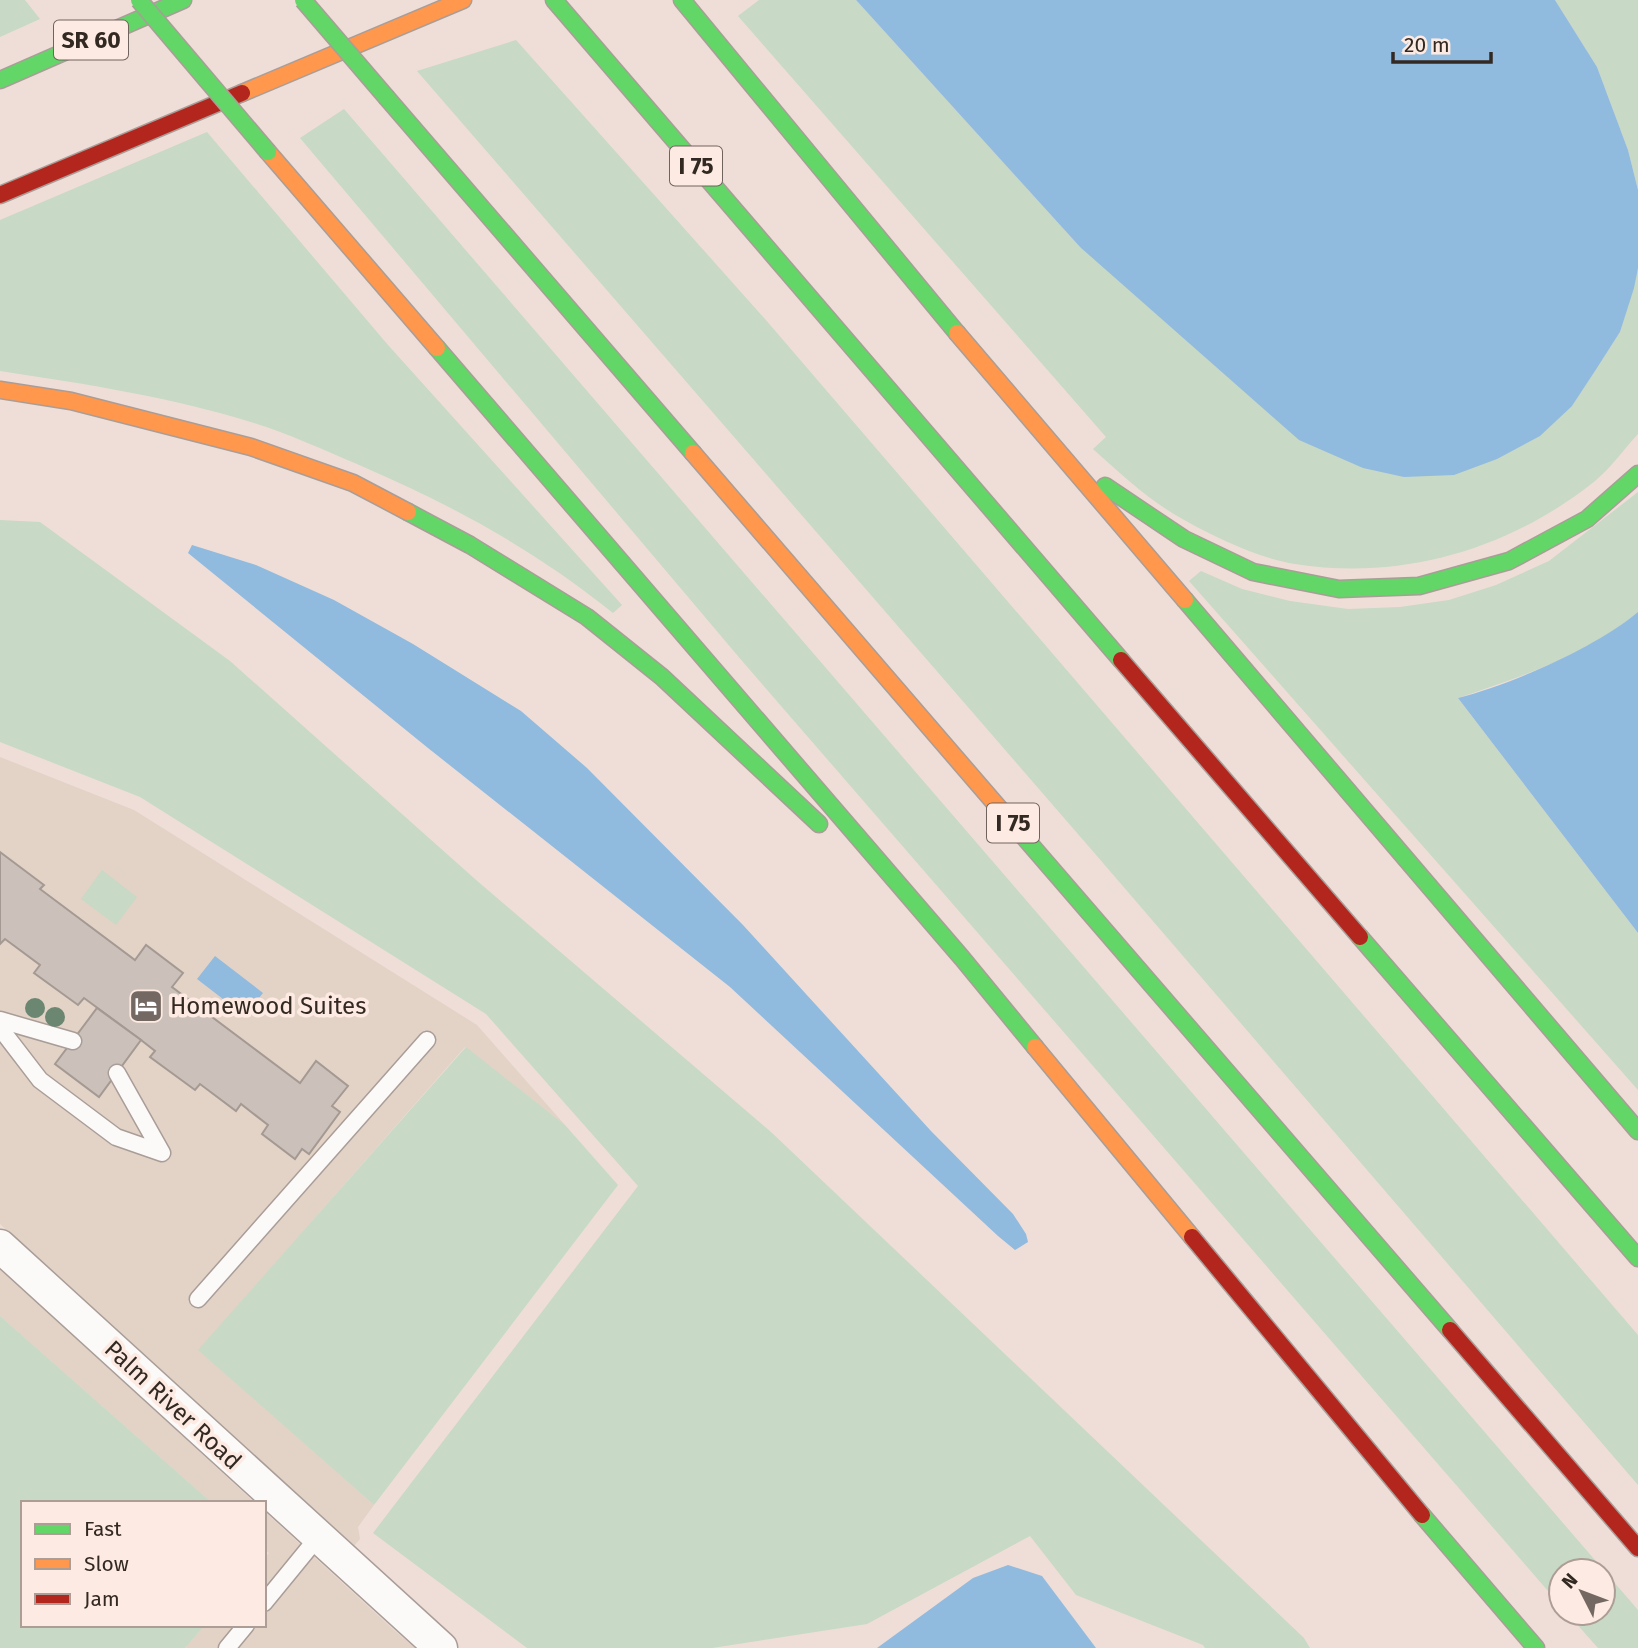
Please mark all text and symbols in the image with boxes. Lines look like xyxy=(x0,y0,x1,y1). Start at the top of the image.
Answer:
road number: SR 60 xyxy=(54,20,128,60)
scale bar xyxy=(1393,21,1491,65)
text: 20 m xyxy=(1404,32,1450,58)
road number: I 75 xyxy=(670,146,722,186)
road number: I 75 xyxy=(987,804,1039,842)
hotel icon: Homewood Suites xyxy=(127,987,165,1025)
place label: Homewood Suites xyxy=(170,992,366,1020)
street label: Palm River Road xyxy=(99,1335,247,1475)
legend xyxy=(21,1501,266,1627)
text: Fast xyxy=(84,1516,122,1542)
text: Slow xyxy=(84,1551,129,1577)
north arrow xyxy=(1547,1557,1617,1627)
text: N xyxy=(1557,1569,1583,1593)
text: Jam xyxy=(84,1586,120,1612)

